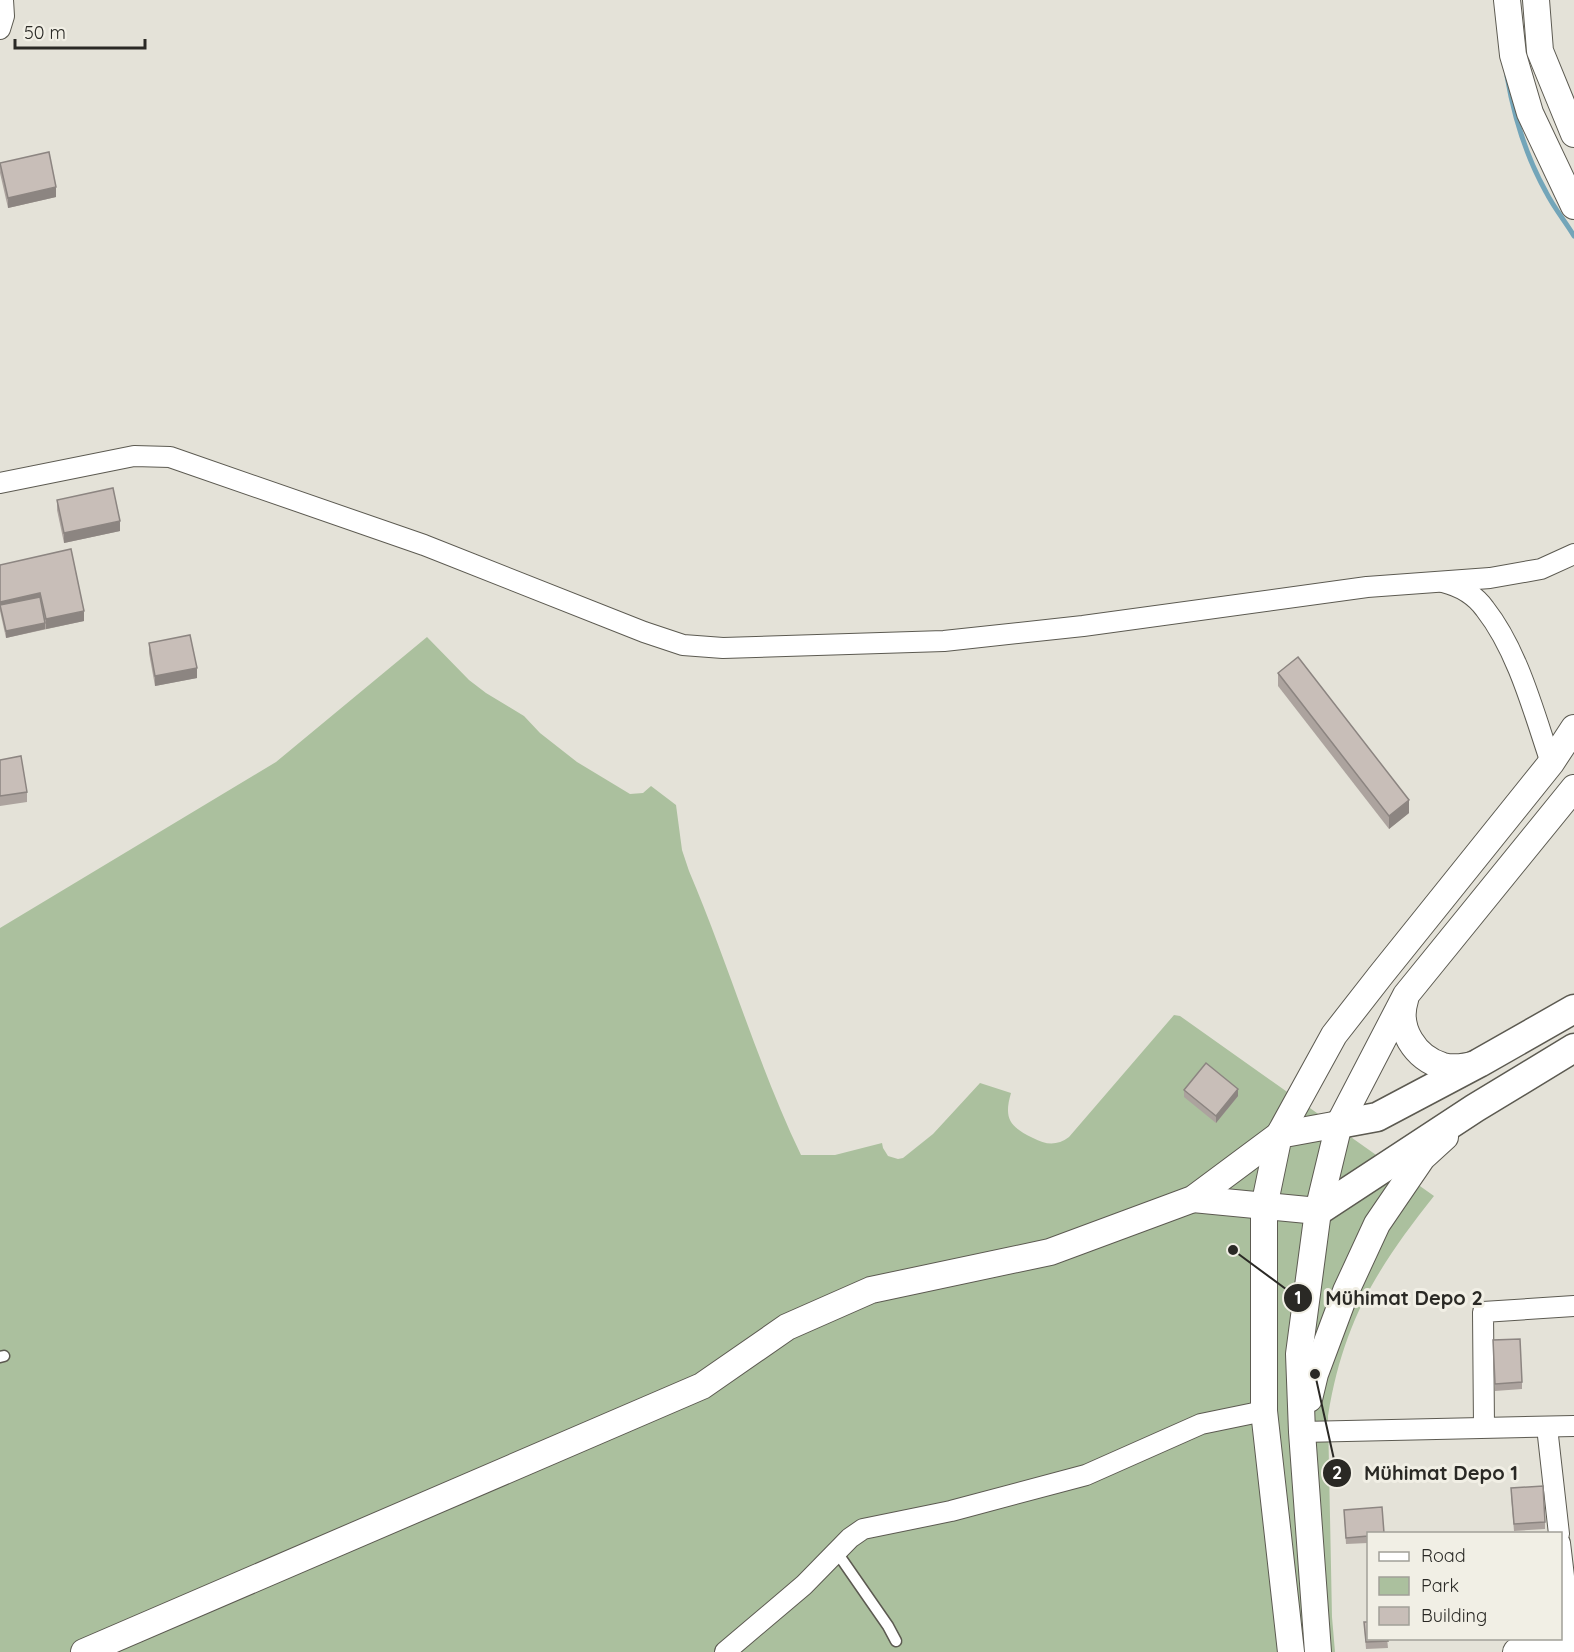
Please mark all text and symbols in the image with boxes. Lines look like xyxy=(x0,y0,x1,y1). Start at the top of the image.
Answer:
scale bar xyxy=(15,12,146,50)
text: 50 m xyxy=(24,21,66,44)
callout: Mühimat Depo 2 xyxy=(1283,1279,1495,1317)
text: Mühimat Depo 2 xyxy=(1325,1285,1483,1310)
text: 1 xyxy=(1294,1286,1302,1309)
callout: Mühimat Depo 1 xyxy=(1322,1454,1530,1492)
text: Mühimat Depo 1 xyxy=(1364,1460,1518,1485)
text: 2 xyxy=(1332,1461,1342,1484)
legend xyxy=(1367,1532,1562,1640)
text: Road xyxy=(1421,1544,1466,1567)
text: Park xyxy=(1421,1574,1459,1597)
text: Building xyxy=(1421,1604,1487,1627)

